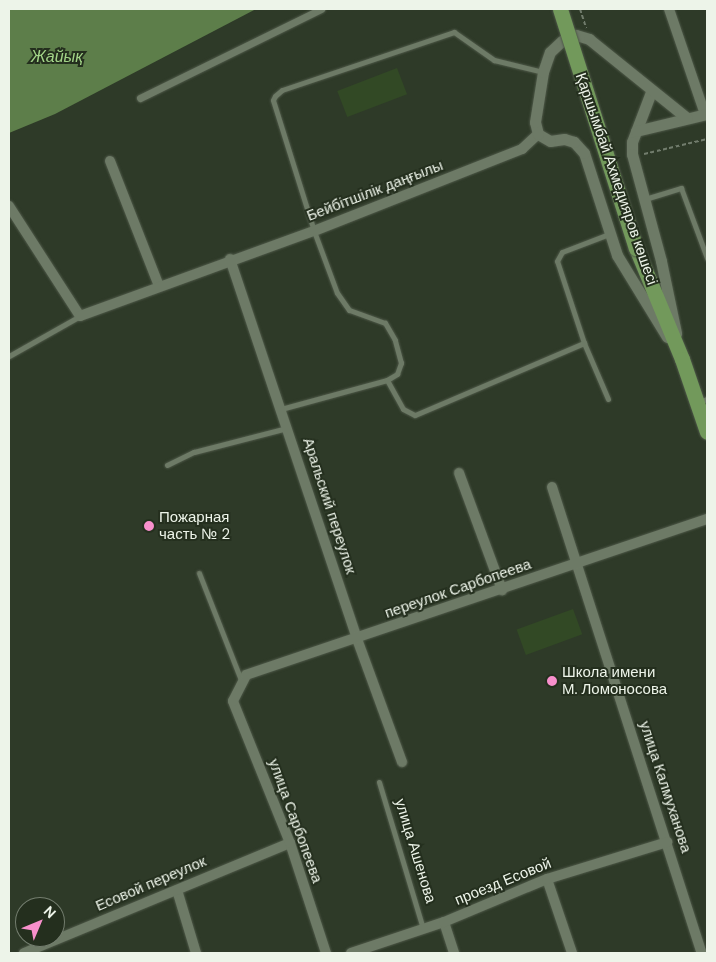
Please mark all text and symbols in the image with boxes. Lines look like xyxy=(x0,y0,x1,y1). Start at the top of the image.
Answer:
water label: Жайық xyxy=(31,47,83,67)
street label: Қаршымбай Ахмедияров көшесі xyxy=(571,71,661,287)
street label: Бейбітшілік даңғылы xyxy=(304,157,446,225)
street label: Аральский переулок xyxy=(298,436,360,576)
place label: Пожарная часть № 2 xyxy=(159,508,230,543)
marker: Пожарная часть № 2 xyxy=(143,520,155,532)
street label: переулок Сарбопеева xyxy=(382,555,534,623)
place label: Школа имени М. Ломоносова xyxy=(562,663,667,698)
marker: Школа имени М. Ломоносова xyxy=(546,675,558,687)
street label: улица Калмуханова xyxy=(635,719,695,855)
street label: улица Сарбопеева xyxy=(264,756,326,886)
street label: улица Ашенова xyxy=(391,797,439,905)
street label: Есовой переулок xyxy=(93,853,209,915)
street label: проезд Есовой xyxy=(452,854,554,910)
north arrow xyxy=(15,897,65,947)
text: N xyxy=(40,902,60,922)

